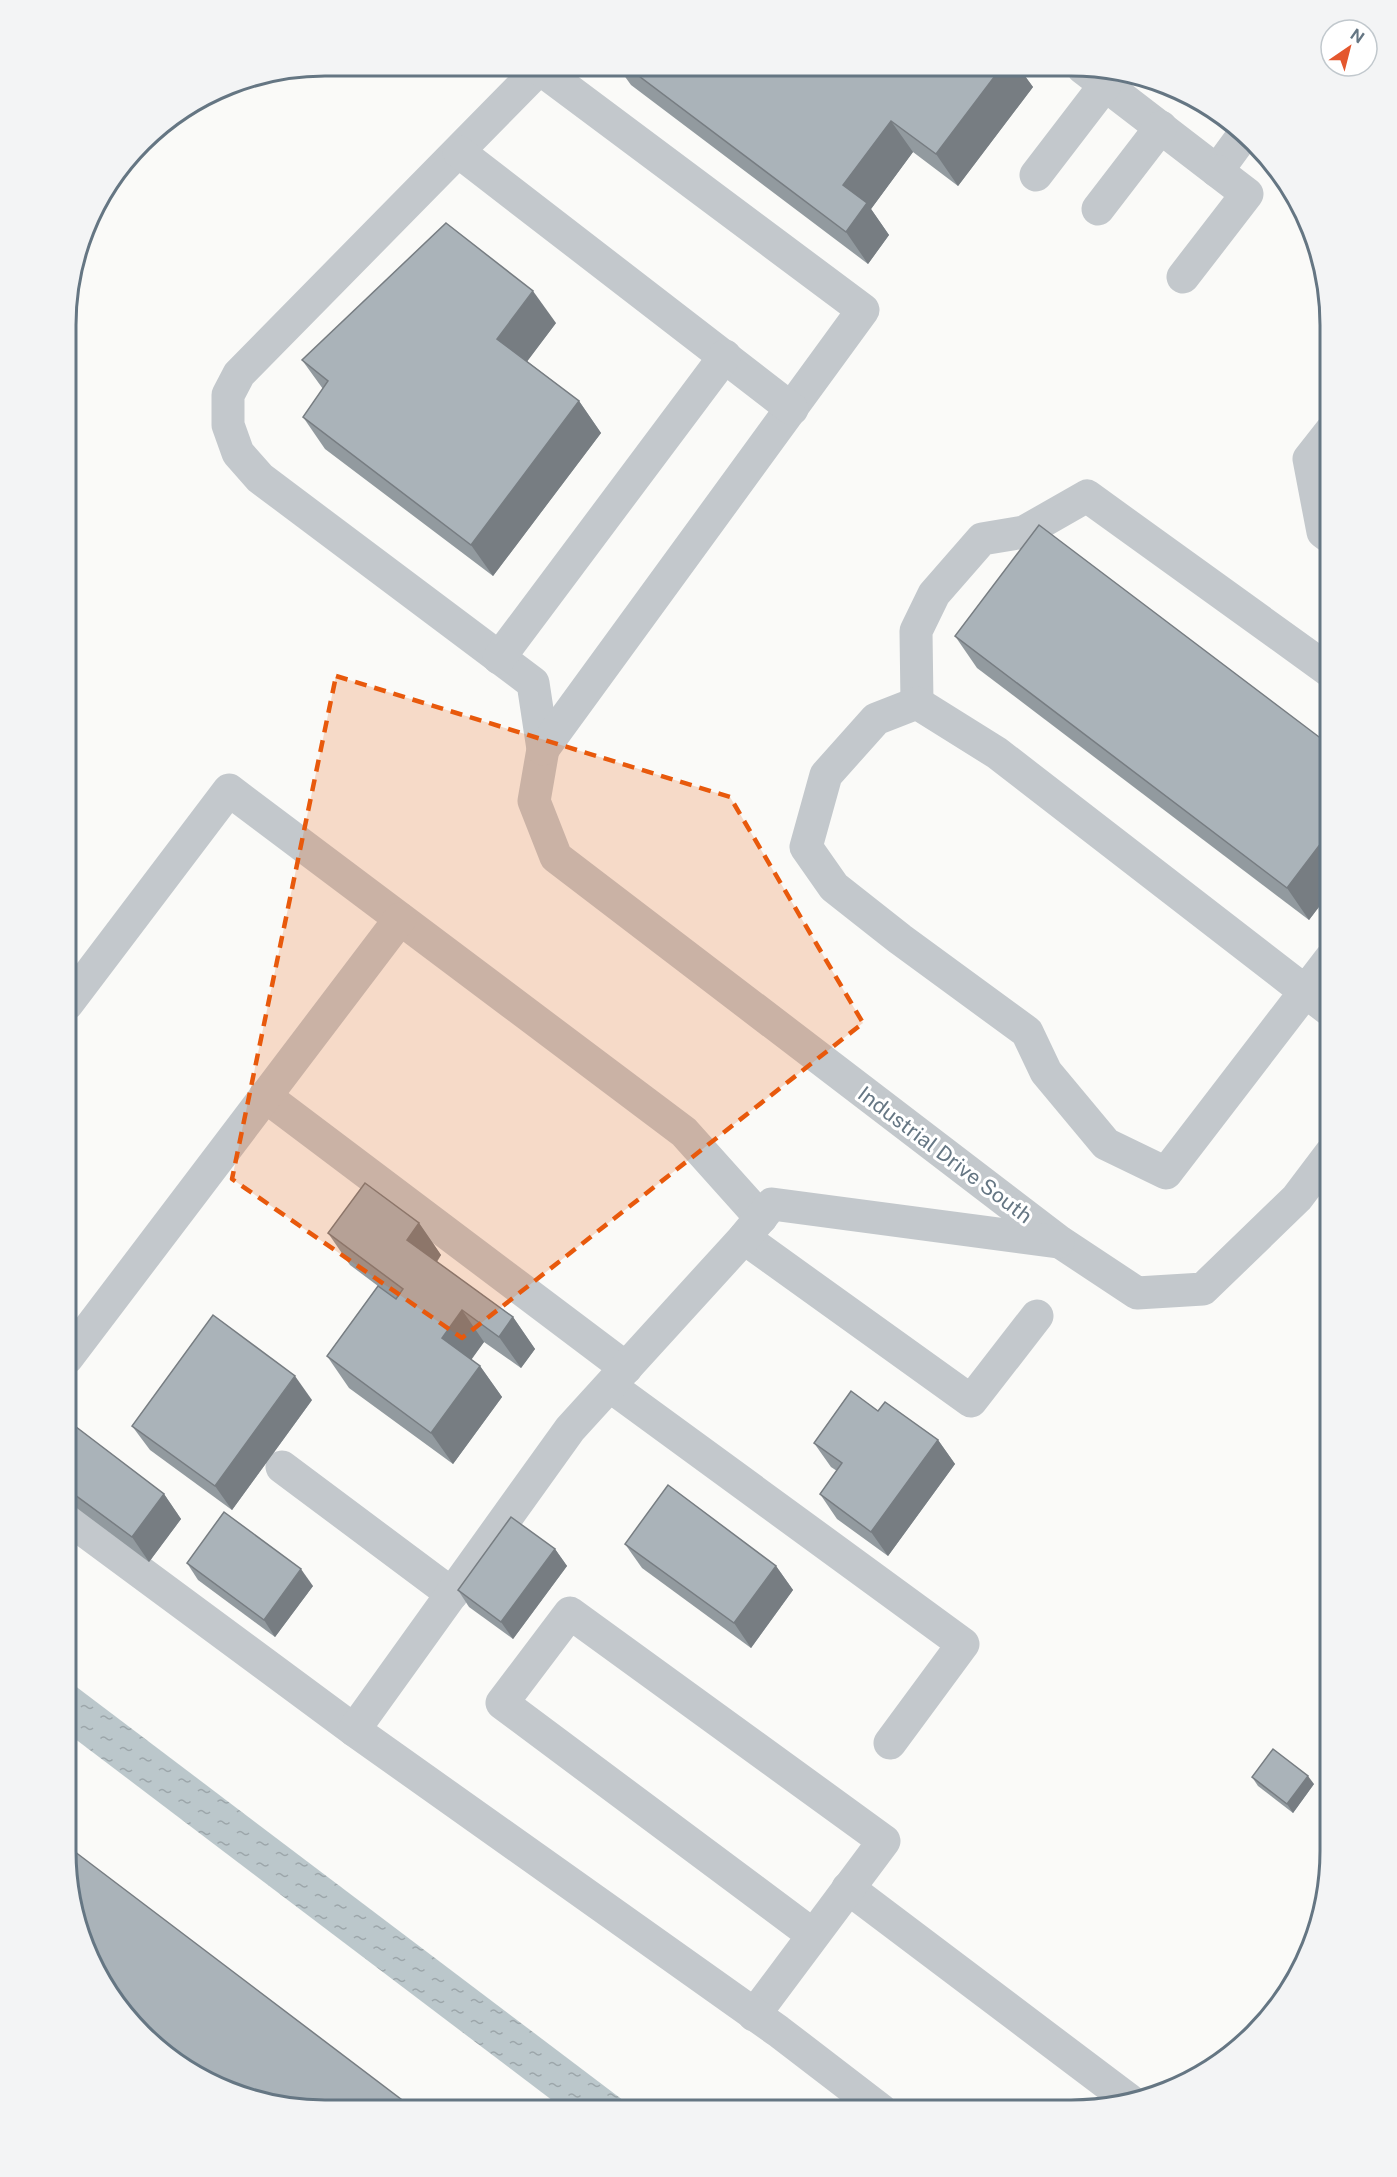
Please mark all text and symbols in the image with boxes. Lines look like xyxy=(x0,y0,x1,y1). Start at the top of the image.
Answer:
north arrow xyxy=(1319,18,1379,78)
text: N xyxy=(1347,25,1368,47)
street label: Industrial Drive South xyxy=(853,1081,1037,1228)

